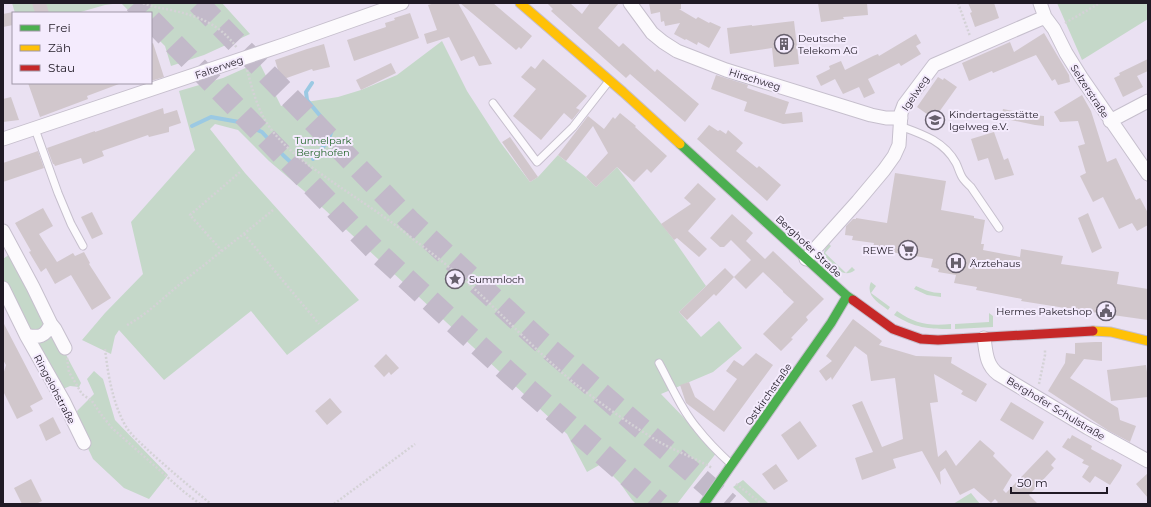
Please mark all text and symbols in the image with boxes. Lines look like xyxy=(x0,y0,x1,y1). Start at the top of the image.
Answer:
legend xyxy=(12,12,152,84)
text: Frei xyxy=(48,20,71,35)
place label: Deutsche Telekom AG xyxy=(798,32,858,57)
building icon: Deutsche Telekom AG xyxy=(773,33,795,55)
text: Zäh xyxy=(48,40,71,55)
street label: Falterweg xyxy=(193,53,245,82)
text: Stau xyxy=(48,60,75,75)
street label: Selzerstraße xyxy=(1067,62,1112,120)
street label: Hirschweg xyxy=(727,65,782,94)
street label: Igelweg xyxy=(899,73,932,114)
place label: Kindertagesstätte Igelweg e.V. xyxy=(949,108,1039,133)
school or university icon: Kindertagesstätte Igelweg e.V. xyxy=(924,109,946,131)
park label: Tunnelpark Berghofen xyxy=(294,134,352,159)
street label: Berghofer Straße xyxy=(773,212,844,280)
supermarket icon: REWE xyxy=(897,239,919,261)
place label: REWE xyxy=(863,244,894,257)
hospital icon: Ärztehaus xyxy=(945,252,967,274)
place label: Ärztehaus xyxy=(970,257,1021,270)
place icon: Summloch xyxy=(444,268,466,290)
place label: Summloch xyxy=(469,273,524,286)
public building icon: Hermes Paketshop xyxy=(1095,300,1117,322)
place label: Hermes Paketshop xyxy=(996,305,1092,318)
street label: Ringelohstraße xyxy=(31,352,78,426)
street label: Ostkirchstraße xyxy=(742,361,795,428)
street label: Berghofer Schulstraße xyxy=(1004,374,1107,443)
scale bar xyxy=(1011,469,1107,495)
text: 50 m xyxy=(1017,475,1048,490)

